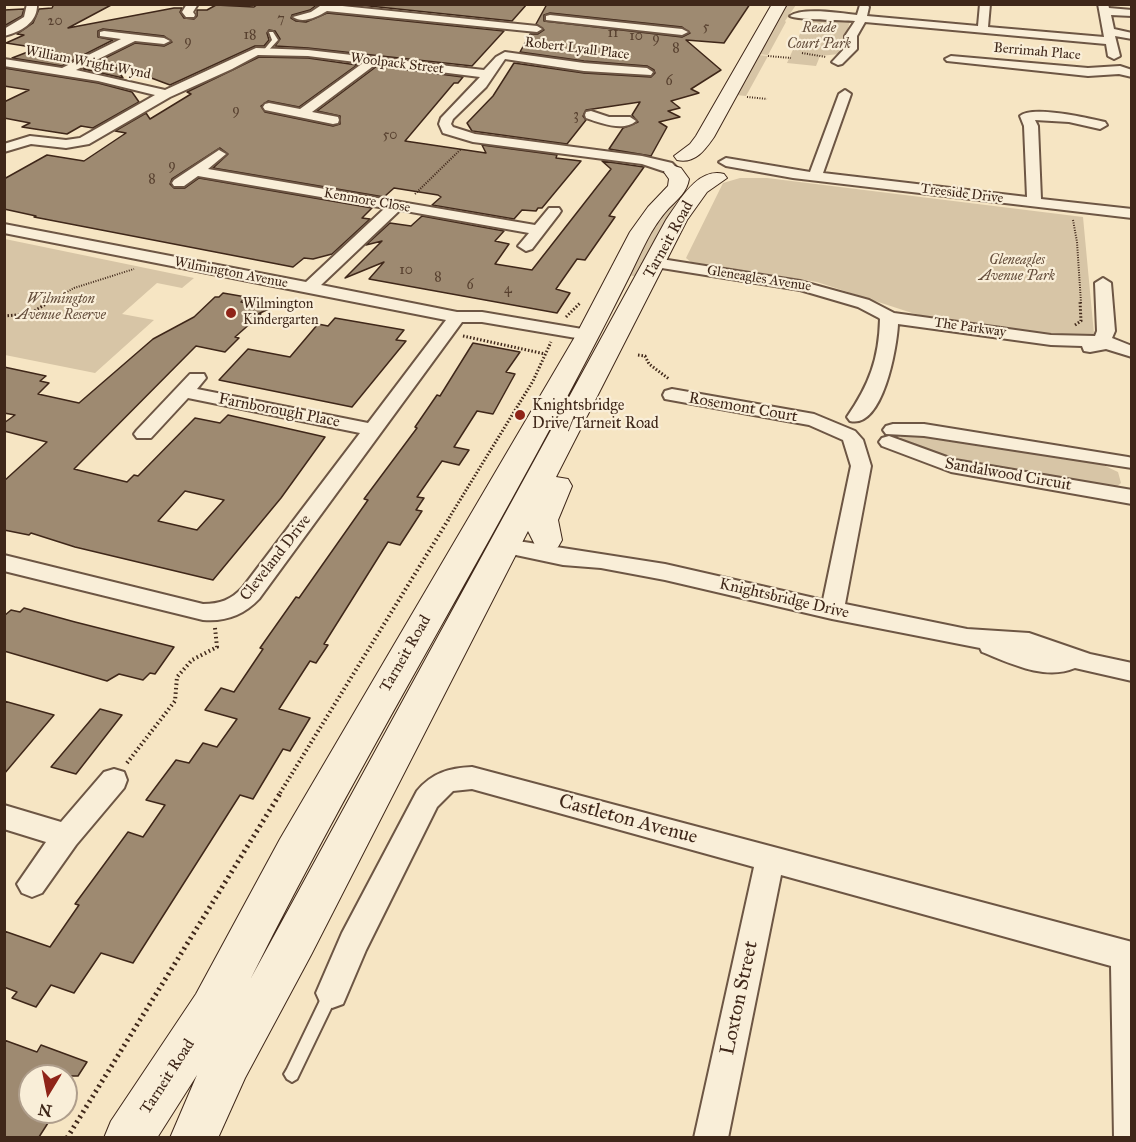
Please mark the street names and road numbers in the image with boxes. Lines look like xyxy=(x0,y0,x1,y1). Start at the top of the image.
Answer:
street label: Robert Lyall Place xyxy=(524,34,630,64)
street label: Berrimah Place xyxy=(993,40,1081,64)
street label: William Wright Wynd xyxy=(24,43,152,83)
street label: Woolpack Street xyxy=(349,50,445,78)
street label: Treeside Drive xyxy=(920,181,1004,207)
street label: Kenmore Close xyxy=(323,185,411,217)
street label: Tarneit Road xyxy=(640,198,698,282)
street label: Wilmington Avenue xyxy=(173,254,289,292)
street label: Gleneagles Avenue xyxy=(706,262,812,296)
street label: The Parkway xyxy=(933,315,1007,341)
street label: Rosemont Court xyxy=(687,389,799,427)
street label: Farnborough Place xyxy=(217,390,341,432)
street label: Sandalwood Circuit xyxy=(943,454,1073,496)
street label: Cleveland Drive xyxy=(236,511,316,605)
street label: Knightsbridge Drive xyxy=(717,575,851,623)
street label: Tarneit Road xyxy=(376,612,436,696)
street label: Castleton Avenue xyxy=(556,790,700,850)
street label: Loxton Street xyxy=(716,939,764,1057)
street label: Tarneit Road xyxy=(137,1036,199,1118)

